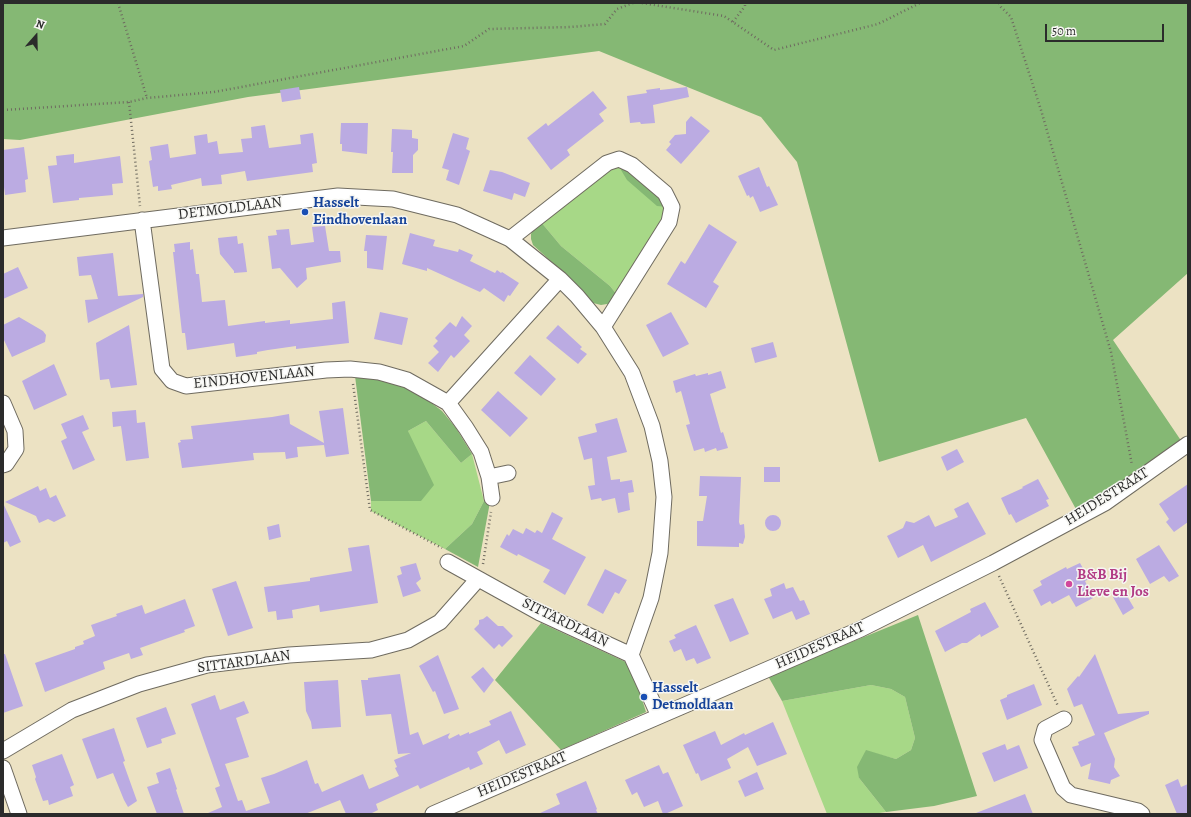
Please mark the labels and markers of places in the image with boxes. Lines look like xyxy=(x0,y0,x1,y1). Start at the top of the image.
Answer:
place label: Hasselt Eindhovenlaan xyxy=(313,194,407,229)
marker: Hasselt Eindhovenlaan xyxy=(300,207,310,217)
place label: B&B Bij Lieve en Jos xyxy=(1077,566,1149,601)
marker: B&B Bij Lieve en Jos xyxy=(1064,579,1074,589)
place label: Hasselt Detmoldlaan xyxy=(652,679,733,714)
marker: Hasselt Detmoldlaan xyxy=(639,692,649,702)

